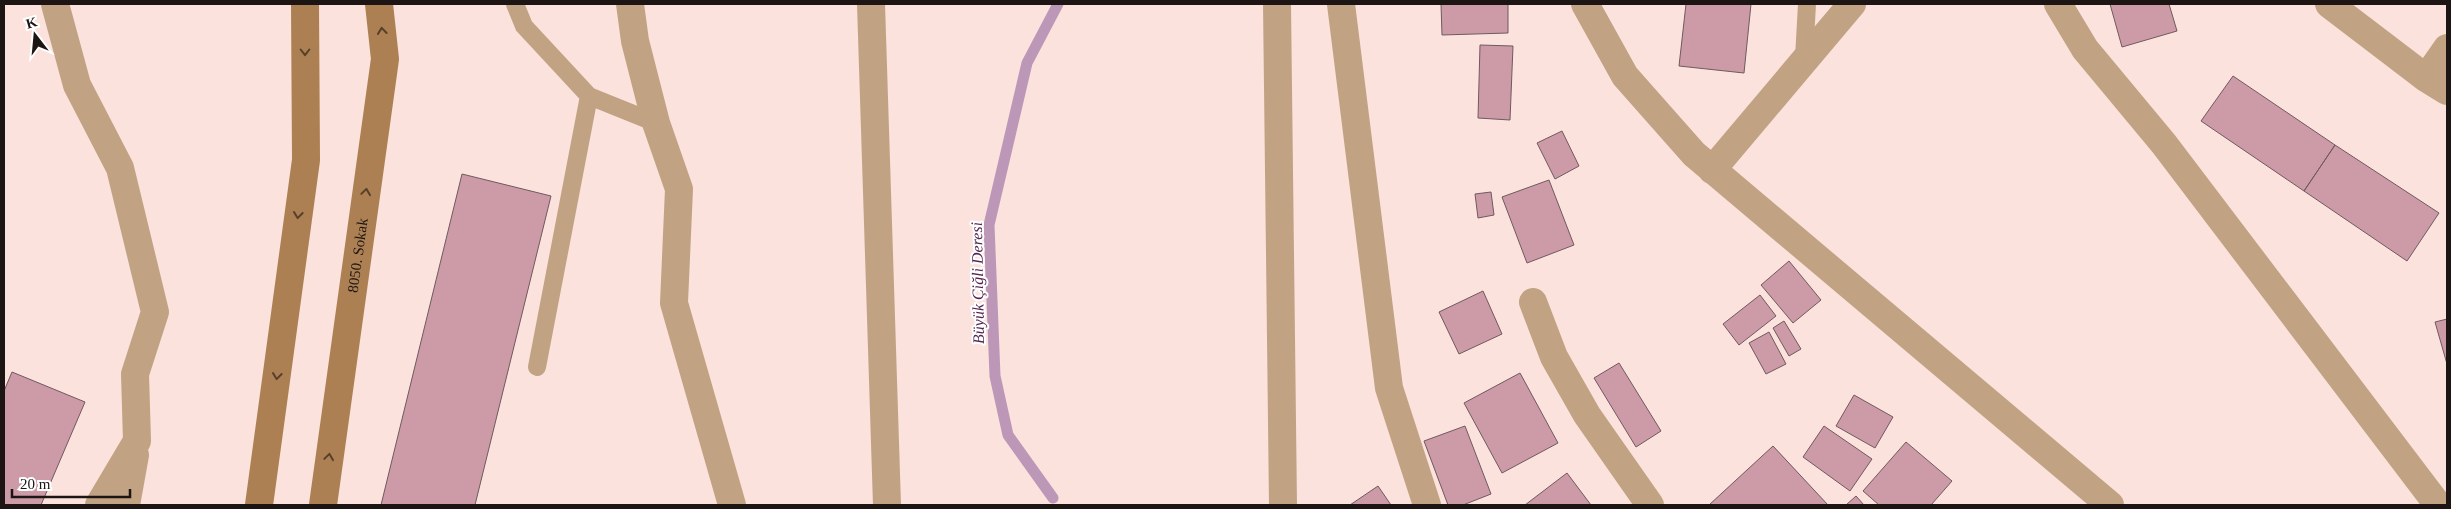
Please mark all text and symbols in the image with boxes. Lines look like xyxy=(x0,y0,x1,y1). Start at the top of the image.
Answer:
north arrow xyxy=(10,10,60,60)
text: K xyxy=(24,14,39,32)
one-way arrow xyxy=(377,27,388,35)
one-way arrow xyxy=(300,49,310,57)
one-way arrow xyxy=(360,188,371,196)
one-way arrow xyxy=(294,210,304,219)
street label: 8050. Sokak xyxy=(345,217,371,294)
water label: Büyük Çiğli Deresi xyxy=(968,222,988,344)
one-way arrow xyxy=(272,372,283,380)
one-way arrow xyxy=(324,453,334,461)
scale bar xyxy=(12,466,130,498)
text: 20 m xyxy=(20,476,51,492)

